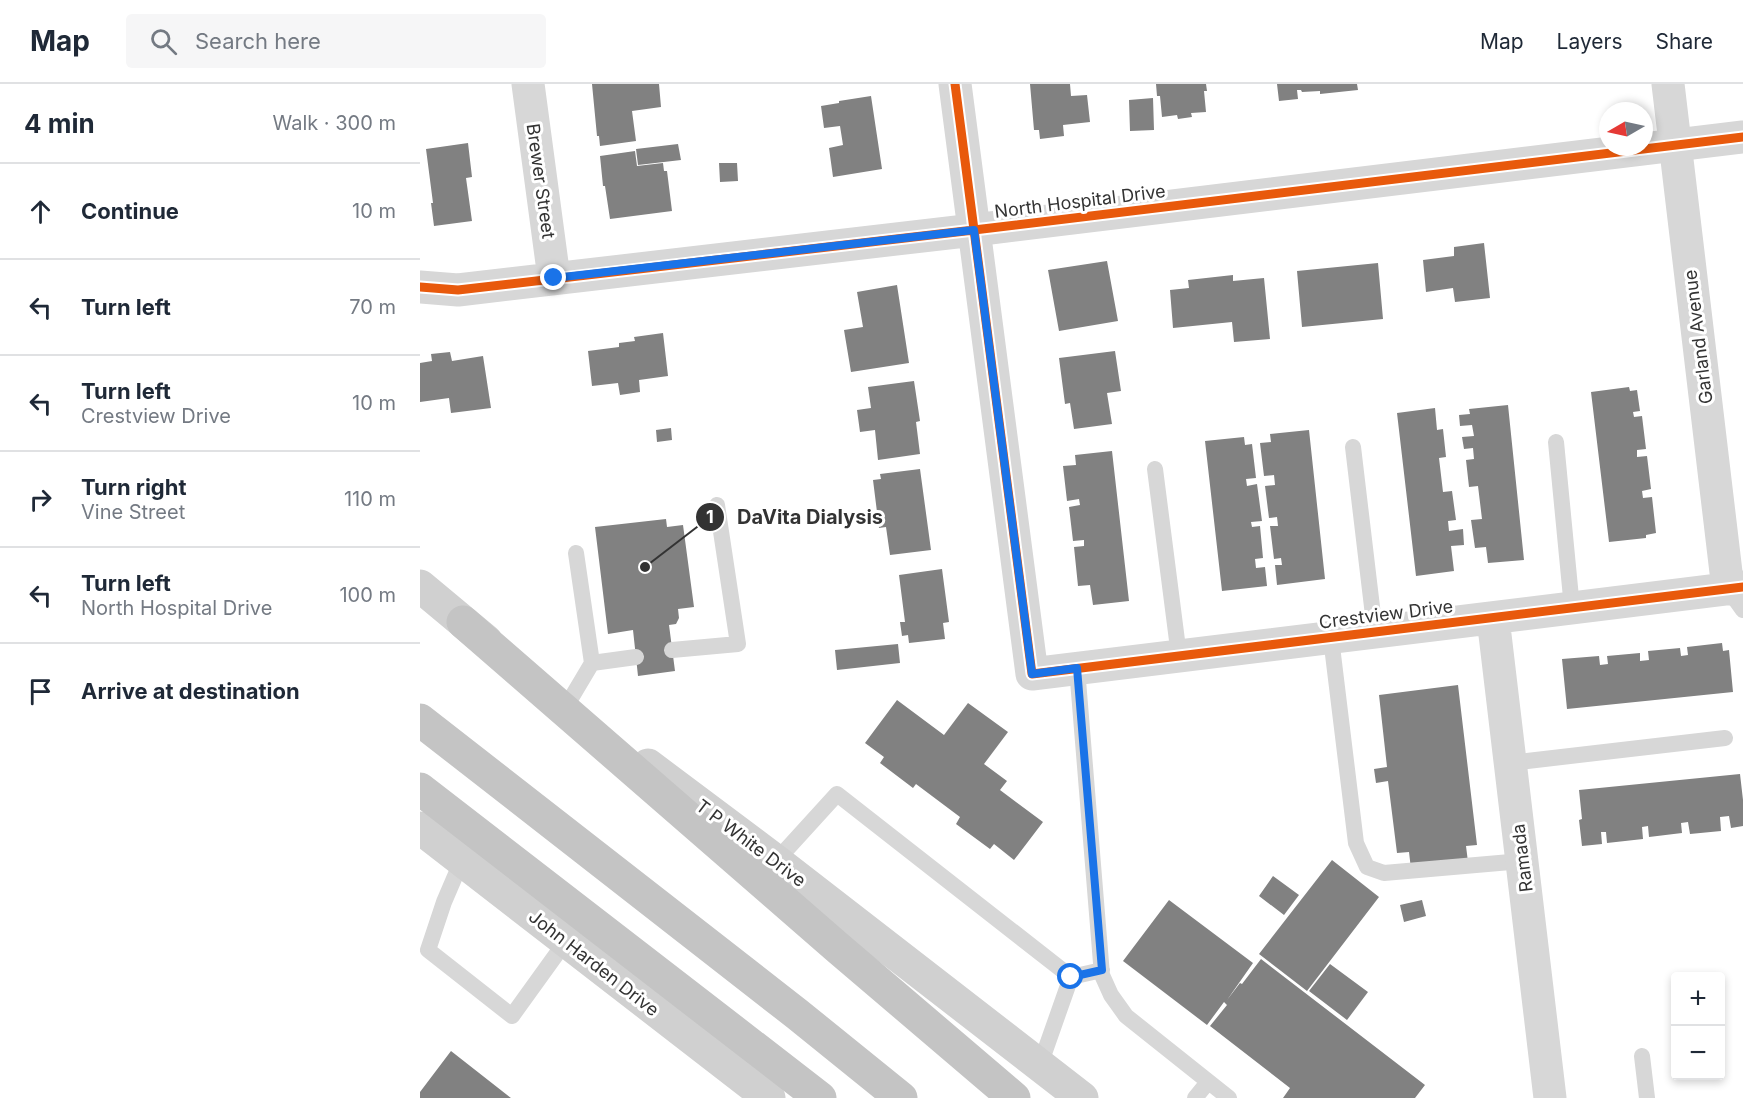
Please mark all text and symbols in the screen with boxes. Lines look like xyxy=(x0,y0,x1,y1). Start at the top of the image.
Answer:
search box xyxy=(126,14,546,68)
text: Map xyxy=(30,24,90,58)
icon: search xyxy=(147,25,180,58)
text: Search here xyxy=(195,28,321,54)
text: Map xyxy=(1480,29,1524,54)
text: Layers xyxy=(1557,29,1623,54)
text: Share xyxy=(1656,29,1713,54)
north arrow xyxy=(1599,102,1653,156)
text: 4 min xyxy=(24,108,95,139)
text: Walk · 300 m xyxy=(273,111,396,135)
street label: Brewer Street xyxy=(523,122,559,240)
street label: North Hospital Drive xyxy=(993,180,1167,222)
icon: ahead xyxy=(24,195,57,228)
text: Continue xyxy=(81,198,179,224)
text: 10 m xyxy=(352,199,396,223)
route end xyxy=(540,264,566,290)
street label: Garland Avenue xyxy=(1679,269,1717,405)
icon: left xyxy=(24,291,57,324)
text: Turn left xyxy=(81,294,171,320)
text: 70 m xyxy=(349,295,396,319)
text: Turn left xyxy=(81,378,171,404)
icon: left xyxy=(24,387,57,420)
text: 10 m xyxy=(352,391,396,415)
text: Crestview Drive xyxy=(81,404,231,428)
text: Turn right xyxy=(81,474,187,500)
icon: right xyxy=(24,483,57,516)
text: 110 m xyxy=(344,487,396,511)
callout: DaVita Dialysis xyxy=(695,498,895,536)
text: Vine Street xyxy=(81,500,185,524)
text: DaVita Dialysis xyxy=(737,505,883,529)
text: 1 xyxy=(706,506,714,527)
text: Turn left xyxy=(81,570,171,596)
icon: left xyxy=(24,579,57,612)
text: 100 m xyxy=(339,583,396,607)
street label: Crestview Drive xyxy=(1318,595,1454,633)
text: North Hospital Drive xyxy=(81,596,272,620)
icon: arrive xyxy=(24,675,57,708)
text: Arrive at destination xyxy=(81,678,300,704)
street label: T P White Drive xyxy=(692,795,810,891)
street label: Ramada xyxy=(1507,823,1537,893)
street label: John Harden Drive xyxy=(525,906,663,1020)
route start xyxy=(1057,963,1083,989)
map controls xyxy=(1671,972,1725,1080)
button: + xyxy=(1671,972,1725,1026)
button: − xyxy=(1671,1026,1725,1080)

